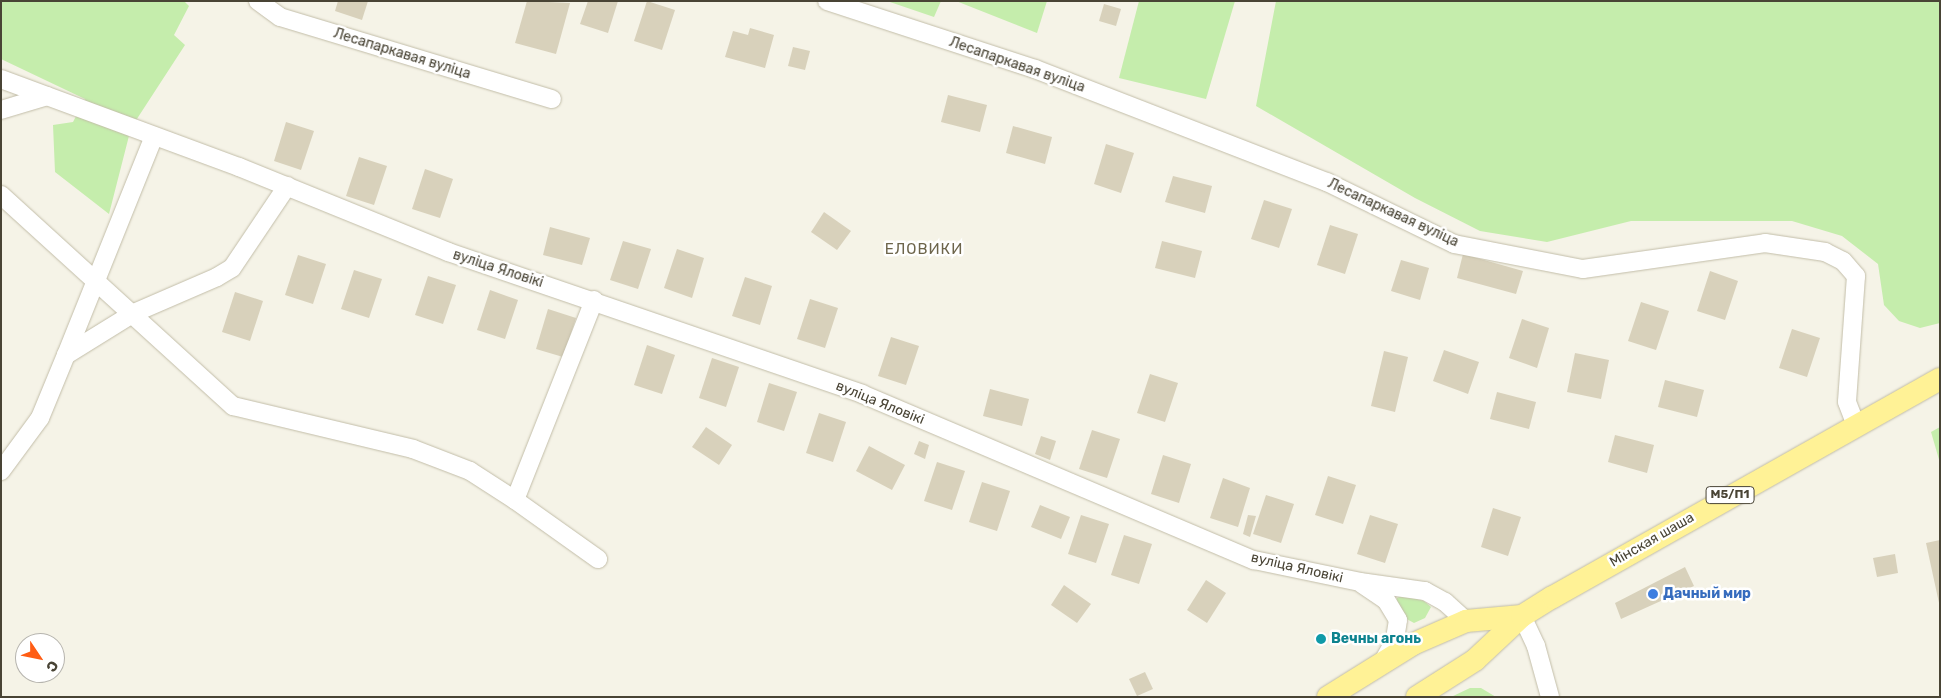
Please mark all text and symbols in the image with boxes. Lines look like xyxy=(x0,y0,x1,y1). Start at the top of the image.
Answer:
street label: Лесапаркавая вуліца xyxy=(331,25,473,83)
street label: Лесапаркавая вуліца xyxy=(947,34,1087,96)
street label: Лесапаркавая вуліца xyxy=(1325,175,1461,251)
district label: ЕЛОВИКИ xyxy=(884,241,964,259)
street label: вуліца Яловікі xyxy=(451,246,545,292)
street label: вуліца Яловікі xyxy=(833,378,927,428)
road number: М5/П1 xyxy=(1705,486,1755,504)
street label: Мінская шаша xyxy=(1607,509,1697,571)
street label: вуліца Яловікі xyxy=(1249,549,1345,587)
place label: Дачный мир xyxy=(1663,586,1751,602)
marker: Дачный мир xyxy=(1647,588,1659,600)
place label: Вечны агонь xyxy=(1331,631,1421,647)
north arrow xyxy=(15,633,65,683)
marker: Вечны агонь xyxy=(1315,633,1327,645)
text: С xyxy=(42,657,62,675)

